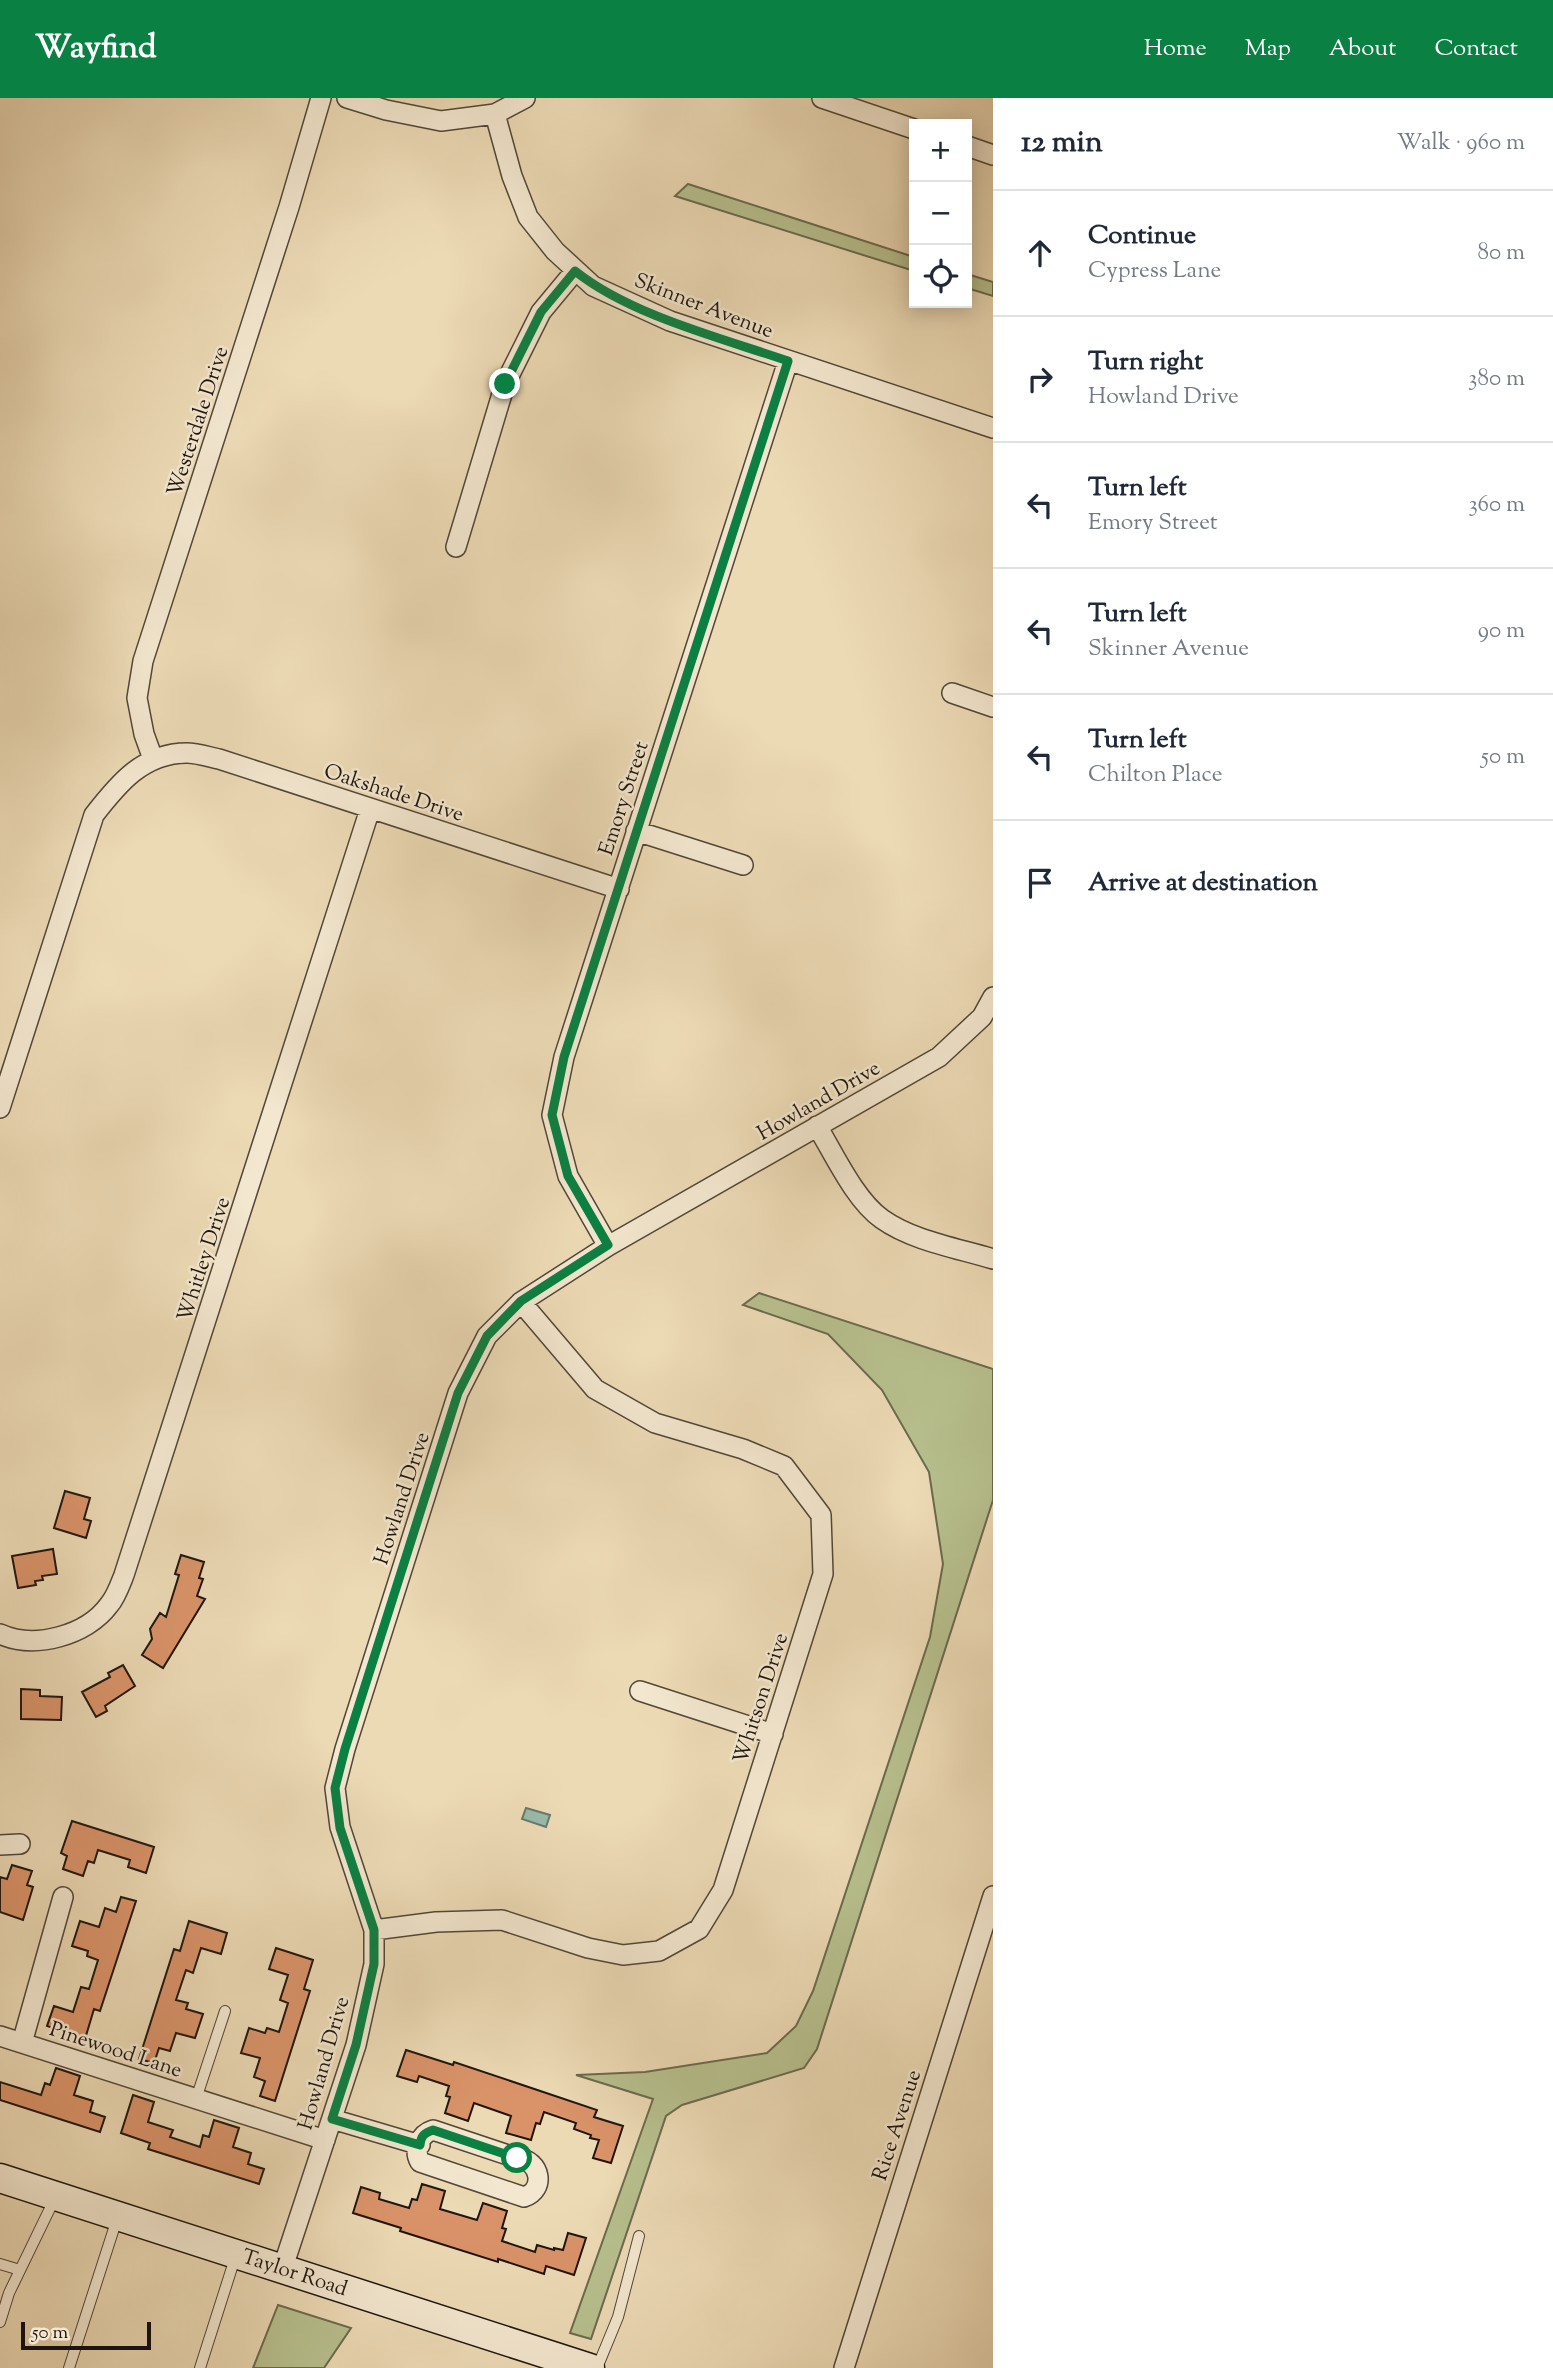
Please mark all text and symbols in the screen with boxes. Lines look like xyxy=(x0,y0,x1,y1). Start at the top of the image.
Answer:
text: Wayfind xyxy=(35,25,157,73)
text: Home xyxy=(1144,32,1207,66)
text: Map xyxy=(1245,32,1291,66)
text: About xyxy=(1329,32,1396,66)
text: Contact xyxy=(1434,32,1518,66)
map controls xyxy=(909,119,972,308)
button: + xyxy=(909,119,972,182)
text: 12 min xyxy=(1021,122,1103,165)
text: Walk · 960 m xyxy=(1397,127,1525,160)
button: − xyxy=(909,182,972,245)
text: Continue xyxy=(1088,218,1196,255)
icon: ahead xyxy=(1021,234,1059,272)
text: 80 m xyxy=(1477,237,1525,270)
button: locate xyxy=(909,245,972,308)
text: Cypress Lane xyxy=(1088,255,1221,288)
street label: Skinner Avenue xyxy=(629,267,777,347)
street label: Westerdale Drive xyxy=(161,343,237,501)
text: Turn right xyxy=(1088,344,1203,381)
icon: right xyxy=(1021,360,1059,398)
text: 380 m xyxy=(1468,363,1525,396)
route end xyxy=(489,368,520,399)
text: Howland Drive xyxy=(1088,381,1239,414)
text: Turn left xyxy=(1088,470,1187,507)
icon: left xyxy=(1021,486,1059,524)
text: 360 m xyxy=(1468,489,1525,522)
text: Emory Street xyxy=(1088,507,1218,540)
text: Turn left xyxy=(1088,596,1187,633)
icon: left xyxy=(1021,612,1059,650)
text: 90 m xyxy=(1478,615,1525,648)
text: Skinner Avenue xyxy=(1088,633,1249,666)
text: Turn left xyxy=(1088,722,1187,759)
street label: Emory Street xyxy=(592,738,657,860)
icon: left xyxy=(1021,738,1059,776)
text: 50 m xyxy=(1481,741,1525,774)
street label: Oakshade Drive xyxy=(320,757,467,831)
text: Chilton Place xyxy=(1088,759,1223,792)
icon: arrive xyxy=(1021,864,1059,902)
text: Arrive at destination xyxy=(1088,865,1318,902)
street label: Howland Drive xyxy=(752,1054,886,1149)
street label: Whitley Drive xyxy=(171,1194,239,1326)
street label: Howland Drive xyxy=(367,1429,438,1569)
street label: Whitson Drive xyxy=(727,1629,797,1768)
street label: Howland Drive xyxy=(292,1993,358,2134)
street label: Pinewood Lane xyxy=(45,2015,186,2086)
street label: Rice Avenue xyxy=(866,2066,930,2185)
route start xyxy=(501,2142,532,2173)
street label: Taylor Road xyxy=(238,2243,351,2305)
scale bar xyxy=(21,2319,150,2351)
text: 50 m xyxy=(32,2320,68,2347)

